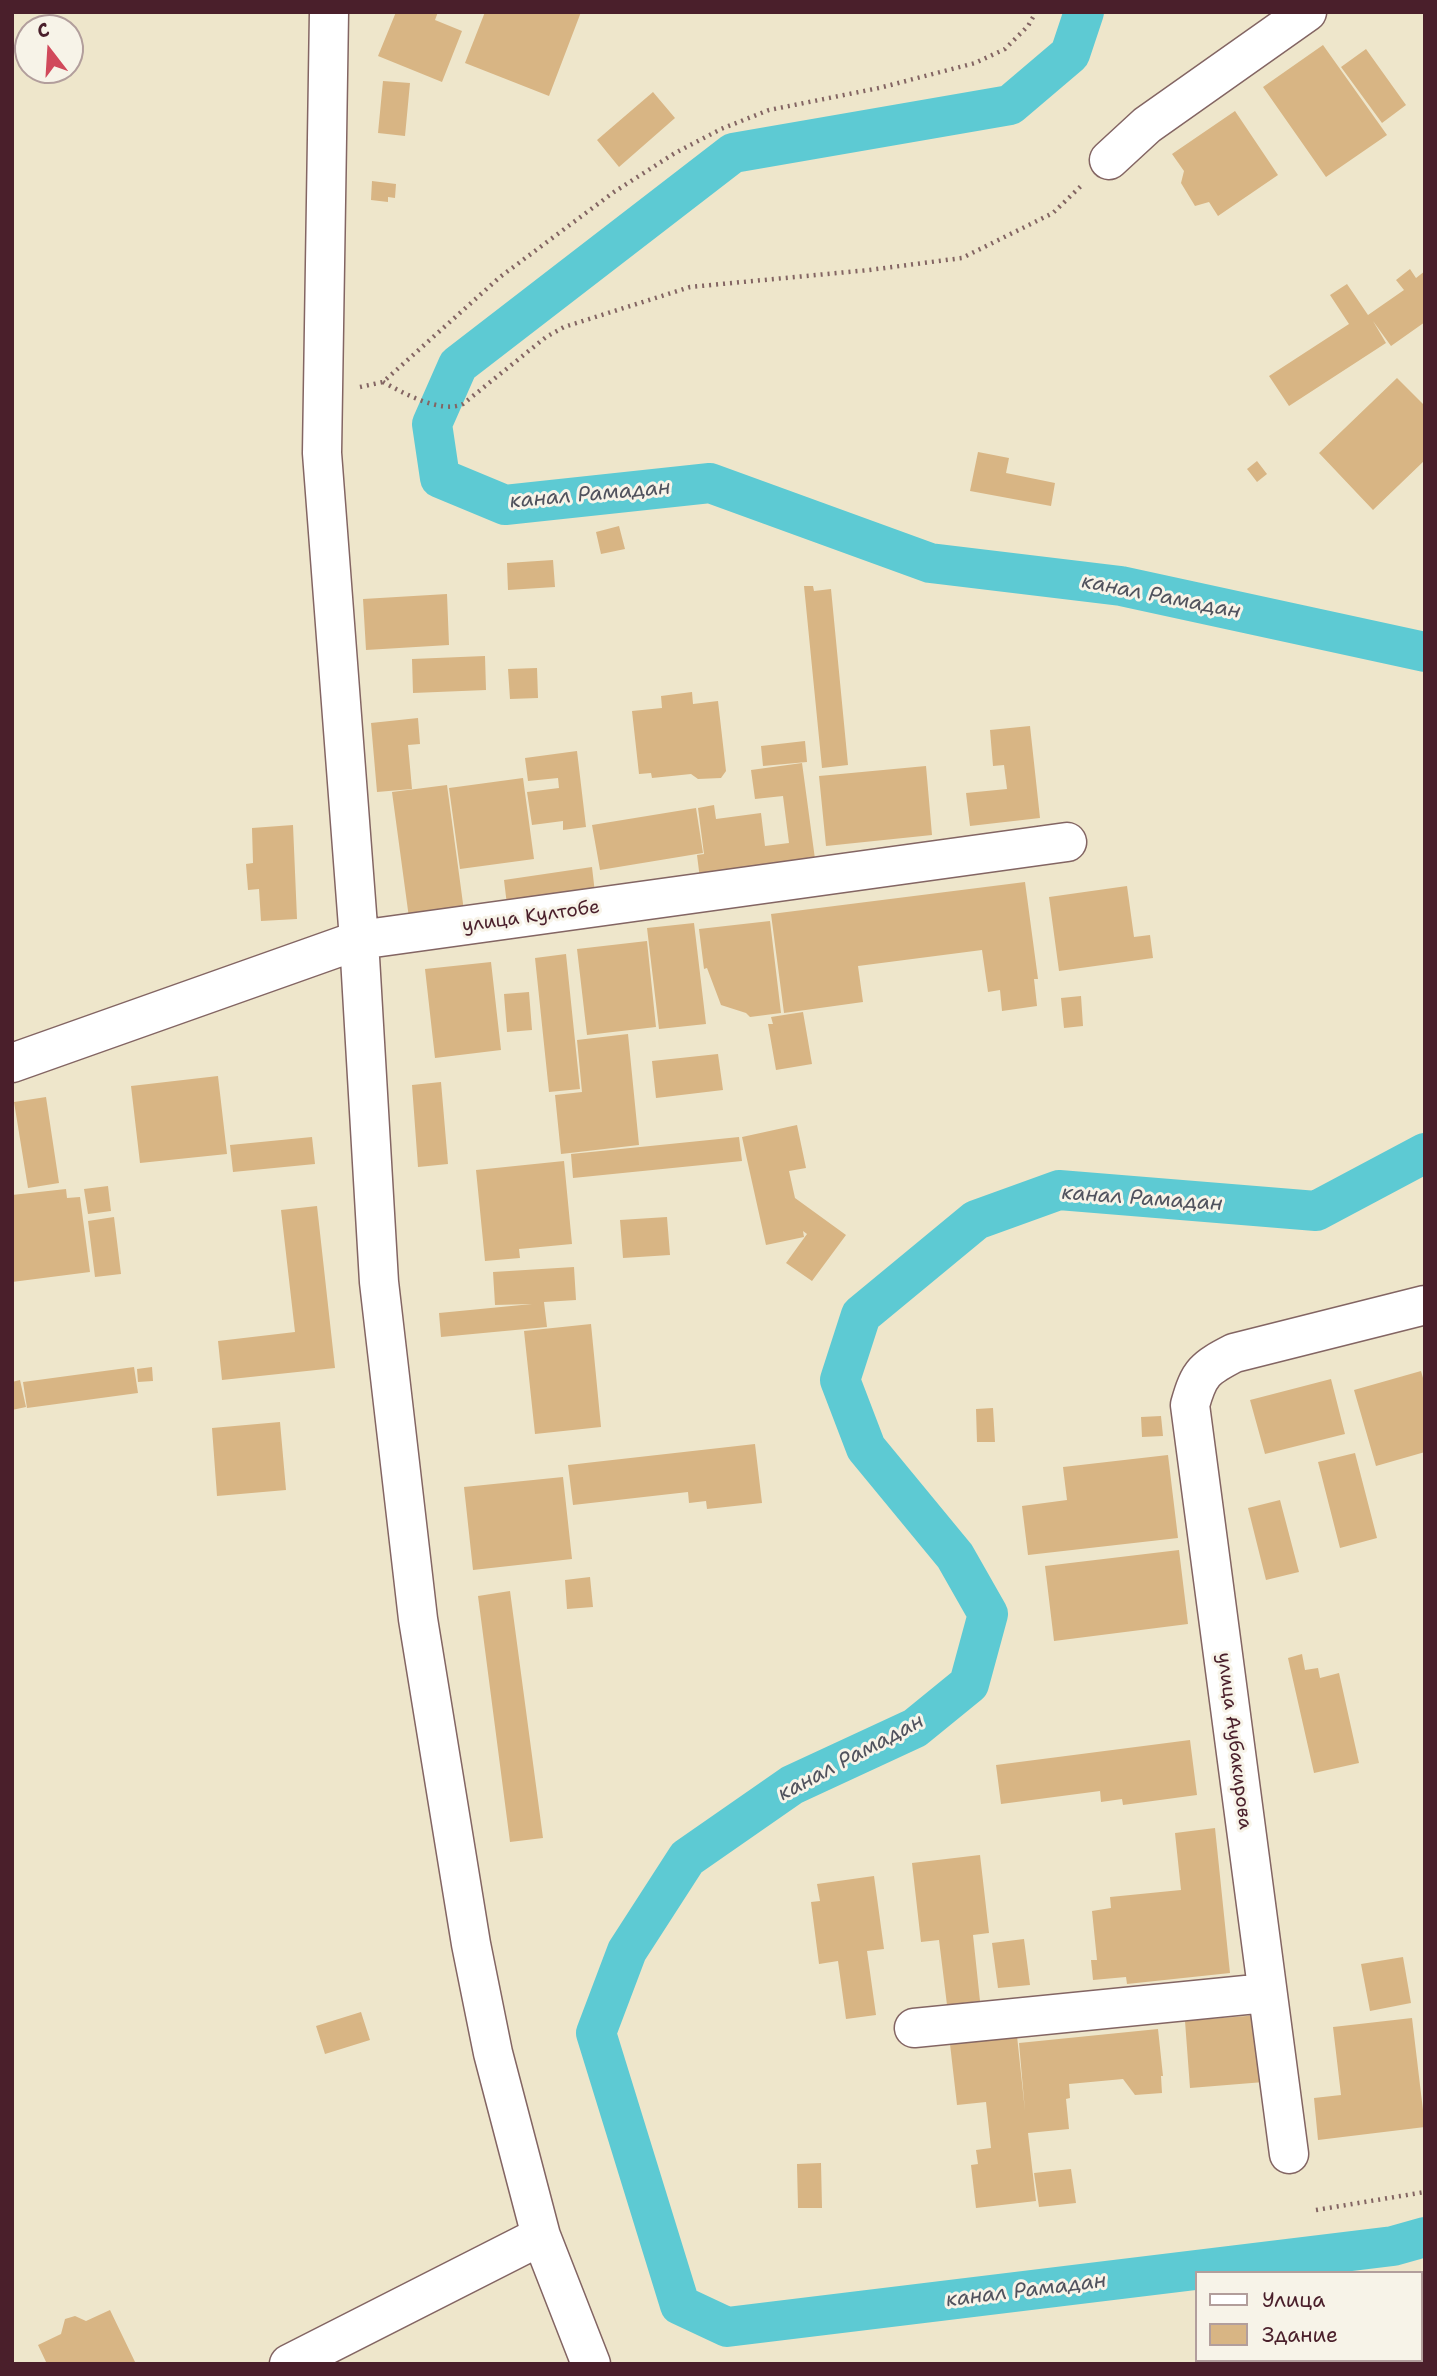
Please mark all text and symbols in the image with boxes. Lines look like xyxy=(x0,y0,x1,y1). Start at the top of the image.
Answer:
north arrow xyxy=(14,14,84,84)
text: С xyxy=(34,17,53,44)
water label: канал Рамадан xyxy=(509,475,671,515)
water label: канал Рамадан xyxy=(1079,569,1243,625)
street label: улица Култобе xyxy=(461,896,601,938)
water label: канал Рамадан xyxy=(1061,1181,1223,1217)
street label: улица Аубакирова xyxy=(1212,1651,1256,1831)
water label: канал Рамадан xyxy=(774,1709,928,1807)
water label: канал Рамадан xyxy=(944,2269,1108,2313)
legend xyxy=(1196,2271,1423,2362)
text: Улица xyxy=(1262,2286,1325,2314)
text: Здание xyxy=(1262,2321,1338,2349)

